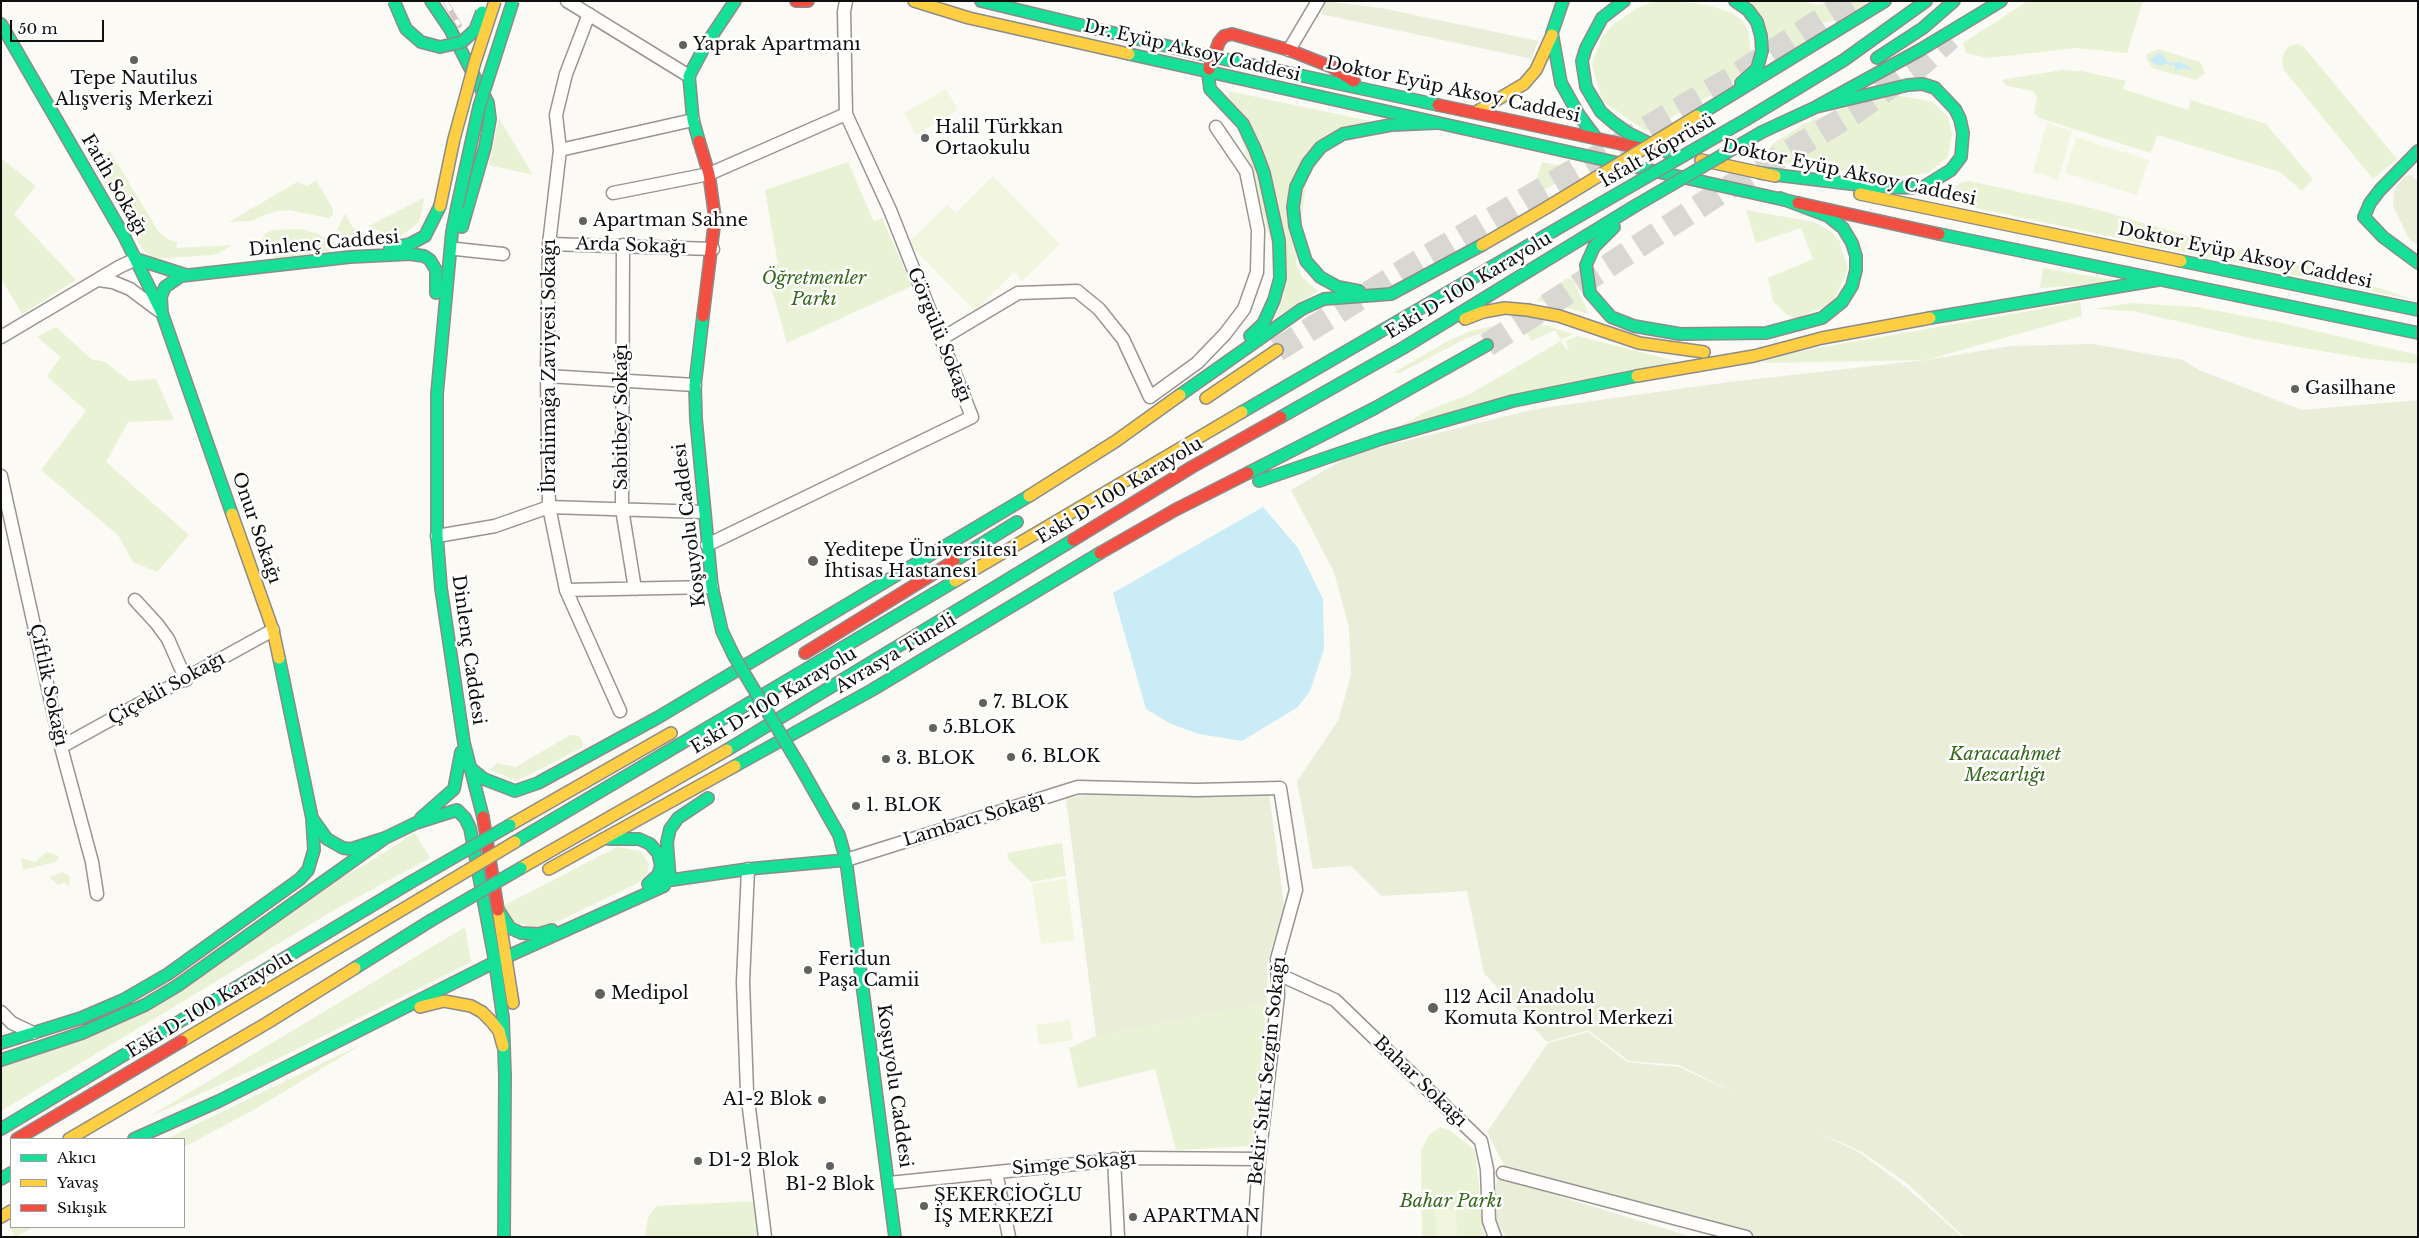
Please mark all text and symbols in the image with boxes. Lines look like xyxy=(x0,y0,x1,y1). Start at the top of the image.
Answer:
scale bar xyxy=(12,10,106,42)
street label: Dr. Eyüp Aksoy Caddesi xyxy=(1081,16,1303,86)
text: 50 m xyxy=(18,19,58,38)
place label: Yaprak Apartmanı xyxy=(693,34,861,56)
marker: Yaprak Apartmanı xyxy=(677,39,689,51)
street label: Doktor Eyüp Aksoy Caddesi xyxy=(1324,52,1582,128)
marker: Tepe Nautilus Alışveriş Merkezi xyxy=(128,54,140,66)
place label: Tepe Nautilus Alışveriş Merkezi xyxy=(55,68,213,110)
street label: İsfalt Köprüsü xyxy=(1597,109,1719,193)
place label: Halil Türkkan Ortaokulu xyxy=(935,117,1063,160)
street label: Fatih Sokağı xyxy=(76,131,152,239)
marker: Halil Türkkan Ortaokulu xyxy=(919,132,931,144)
street label: Doktor Eyüp Aksoy Caddesi xyxy=(1720,135,1978,211)
place label: Apartman Sahne xyxy=(593,210,748,232)
marker: Apartman Sahne xyxy=(577,215,589,227)
street label: Doktor Eyüp Aksoy Caddesi xyxy=(2116,218,2374,294)
street label: Dinlenç Caddesi xyxy=(248,227,400,261)
street label: Eski D-100 Karayolu xyxy=(1382,228,1556,344)
street label: Arda Sokağı xyxy=(575,233,687,259)
street label: İbrahimağa Zaviyesi Sokağı xyxy=(539,239,561,493)
street label: Görgülü Sokağı xyxy=(902,265,976,405)
park label: Öğretmenler Parkı xyxy=(762,268,866,310)
street label: Sabitbey Sokağı xyxy=(611,344,633,490)
place label: Gasilhane xyxy=(2305,378,2396,400)
marker: Gasilhane xyxy=(2289,383,2301,395)
street label: Eski D-100 Karayolu xyxy=(1033,433,1207,549)
street label: Koşuyolu Caddesi xyxy=(669,442,711,608)
street label: Onur Sokağı xyxy=(227,469,285,587)
place label: Yeditepe Üniversitesi İhtisas Hastanesi xyxy=(824,540,1017,582)
marker: Yeditepe Üniversitesi İhtisas Hastanesi xyxy=(806,554,820,568)
street label: Dinlenç Caddesi xyxy=(447,574,489,726)
street label: Avrasya Tüneli xyxy=(832,609,960,699)
street label: Çiftlik Sokağı xyxy=(25,622,71,748)
street label: Eski D-100 Karayolu xyxy=(687,643,861,759)
street label: Çiçekli Sokağı xyxy=(105,648,229,730)
place label: 7. BLOK xyxy=(993,692,1068,714)
marker: 7. BLOK xyxy=(977,697,989,709)
place label: 5.BLOK xyxy=(943,717,1015,739)
marker: 5.BLOK xyxy=(927,722,939,734)
park label: Karacaahmet Mezarlığı xyxy=(1949,744,2061,786)
place label: 6. BLOK xyxy=(1021,746,1100,768)
place label: 3. BLOK xyxy=(896,748,975,770)
marker: 6. BLOK xyxy=(1005,751,1017,763)
marker: 3. BLOK xyxy=(880,753,892,765)
street label: Lambacı Sokağı xyxy=(901,788,1047,852)
place label: 1. BLOK xyxy=(866,795,941,817)
marker: 1. BLOK xyxy=(850,800,862,812)
street label: Eski D-100 Karayolu xyxy=(123,947,297,1063)
place label: Feridun Paşa Camii xyxy=(818,949,919,992)
street label: Bekir Sıtkı Sezgin Sokağı xyxy=(1245,956,1291,1186)
marker: Feridun Paşa Camii xyxy=(802,964,814,976)
place label: Medipol xyxy=(611,983,689,1005)
marker: Medipol xyxy=(593,987,607,1001)
place label: 112 Acil Anadolu Komuta Kontrol Merkezi xyxy=(1444,987,1673,1030)
marker: 112 Acil Anadolu Komuta Kontrol Merkezi xyxy=(1426,1001,1440,1015)
street label: Koşuyolu Caddesi xyxy=(872,1003,916,1169)
street label: Bahar Sokağı xyxy=(1369,1032,1471,1132)
place label: A1-2 Blok xyxy=(723,1089,812,1111)
marker: A1-2 Blok xyxy=(816,1094,828,1106)
legend xyxy=(10,1138,185,1228)
text: Akıcı xyxy=(57,1148,96,1167)
street label: Simge Sokağı xyxy=(1011,1148,1137,1180)
place label: D1-2 Blok xyxy=(708,1150,799,1172)
marker: D1-2 Blok xyxy=(692,1155,704,1167)
marker: B1-2 Blok xyxy=(824,1160,836,1172)
text: Yavaş xyxy=(57,1173,99,1192)
place label: B1-2 Blok xyxy=(786,1174,874,1196)
place label: ŞEKERCİOĞLU İŞ MERKEZİ xyxy=(934,1185,1082,1228)
park label: Bahar Parkı xyxy=(1400,1191,1502,1213)
text: Sıkışık xyxy=(57,1198,107,1217)
marker: ŞEKERCİOĞLU İŞ MERKEZİ xyxy=(918,1200,930,1212)
place label: APARTMAN xyxy=(1143,1206,1260,1228)
marker: APARTMAN xyxy=(1127,1211,1139,1223)

